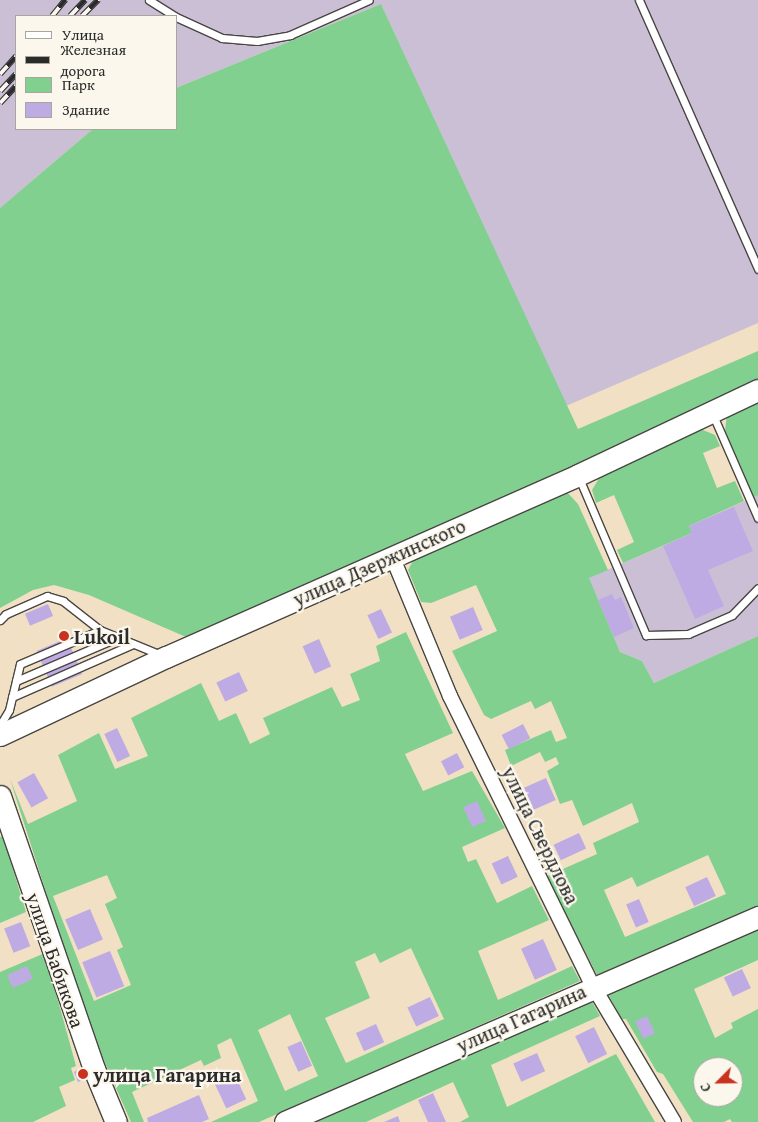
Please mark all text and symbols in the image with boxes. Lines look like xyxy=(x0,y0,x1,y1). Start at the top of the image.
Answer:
legend xyxy=(15,15,178,130)
text: Улица xyxy=(62,24,104,45)
text: Железная дорога xyxy=(60,39,126,81)
text: Парк xyxy=(62,74,95,95)
text: Здание xyxy=(62,99,110,120)
street label: улица Дзержинского xyxy=(289,513,469,611)
place label: Lukoil xyxy=(74,624,130,648)
marker: Lukoil xyxy=(58,630,70,642)
street label: улица Свердлова xyxy=(497,762,585,908)
street label: улица Бабикова xyxy=(22,889,90,1031)
street label: улица Гагарина xyxy=(452,979,590,1057)
north arrow xyxy=(693,1057,743,1107)
place label: улица Гагарина xyxy=(93,1062,241,1086)
marker: улица Гагарина xyxy=(77,1068,89,1080)
text: С xyxy=(694,1080,716,1095)

